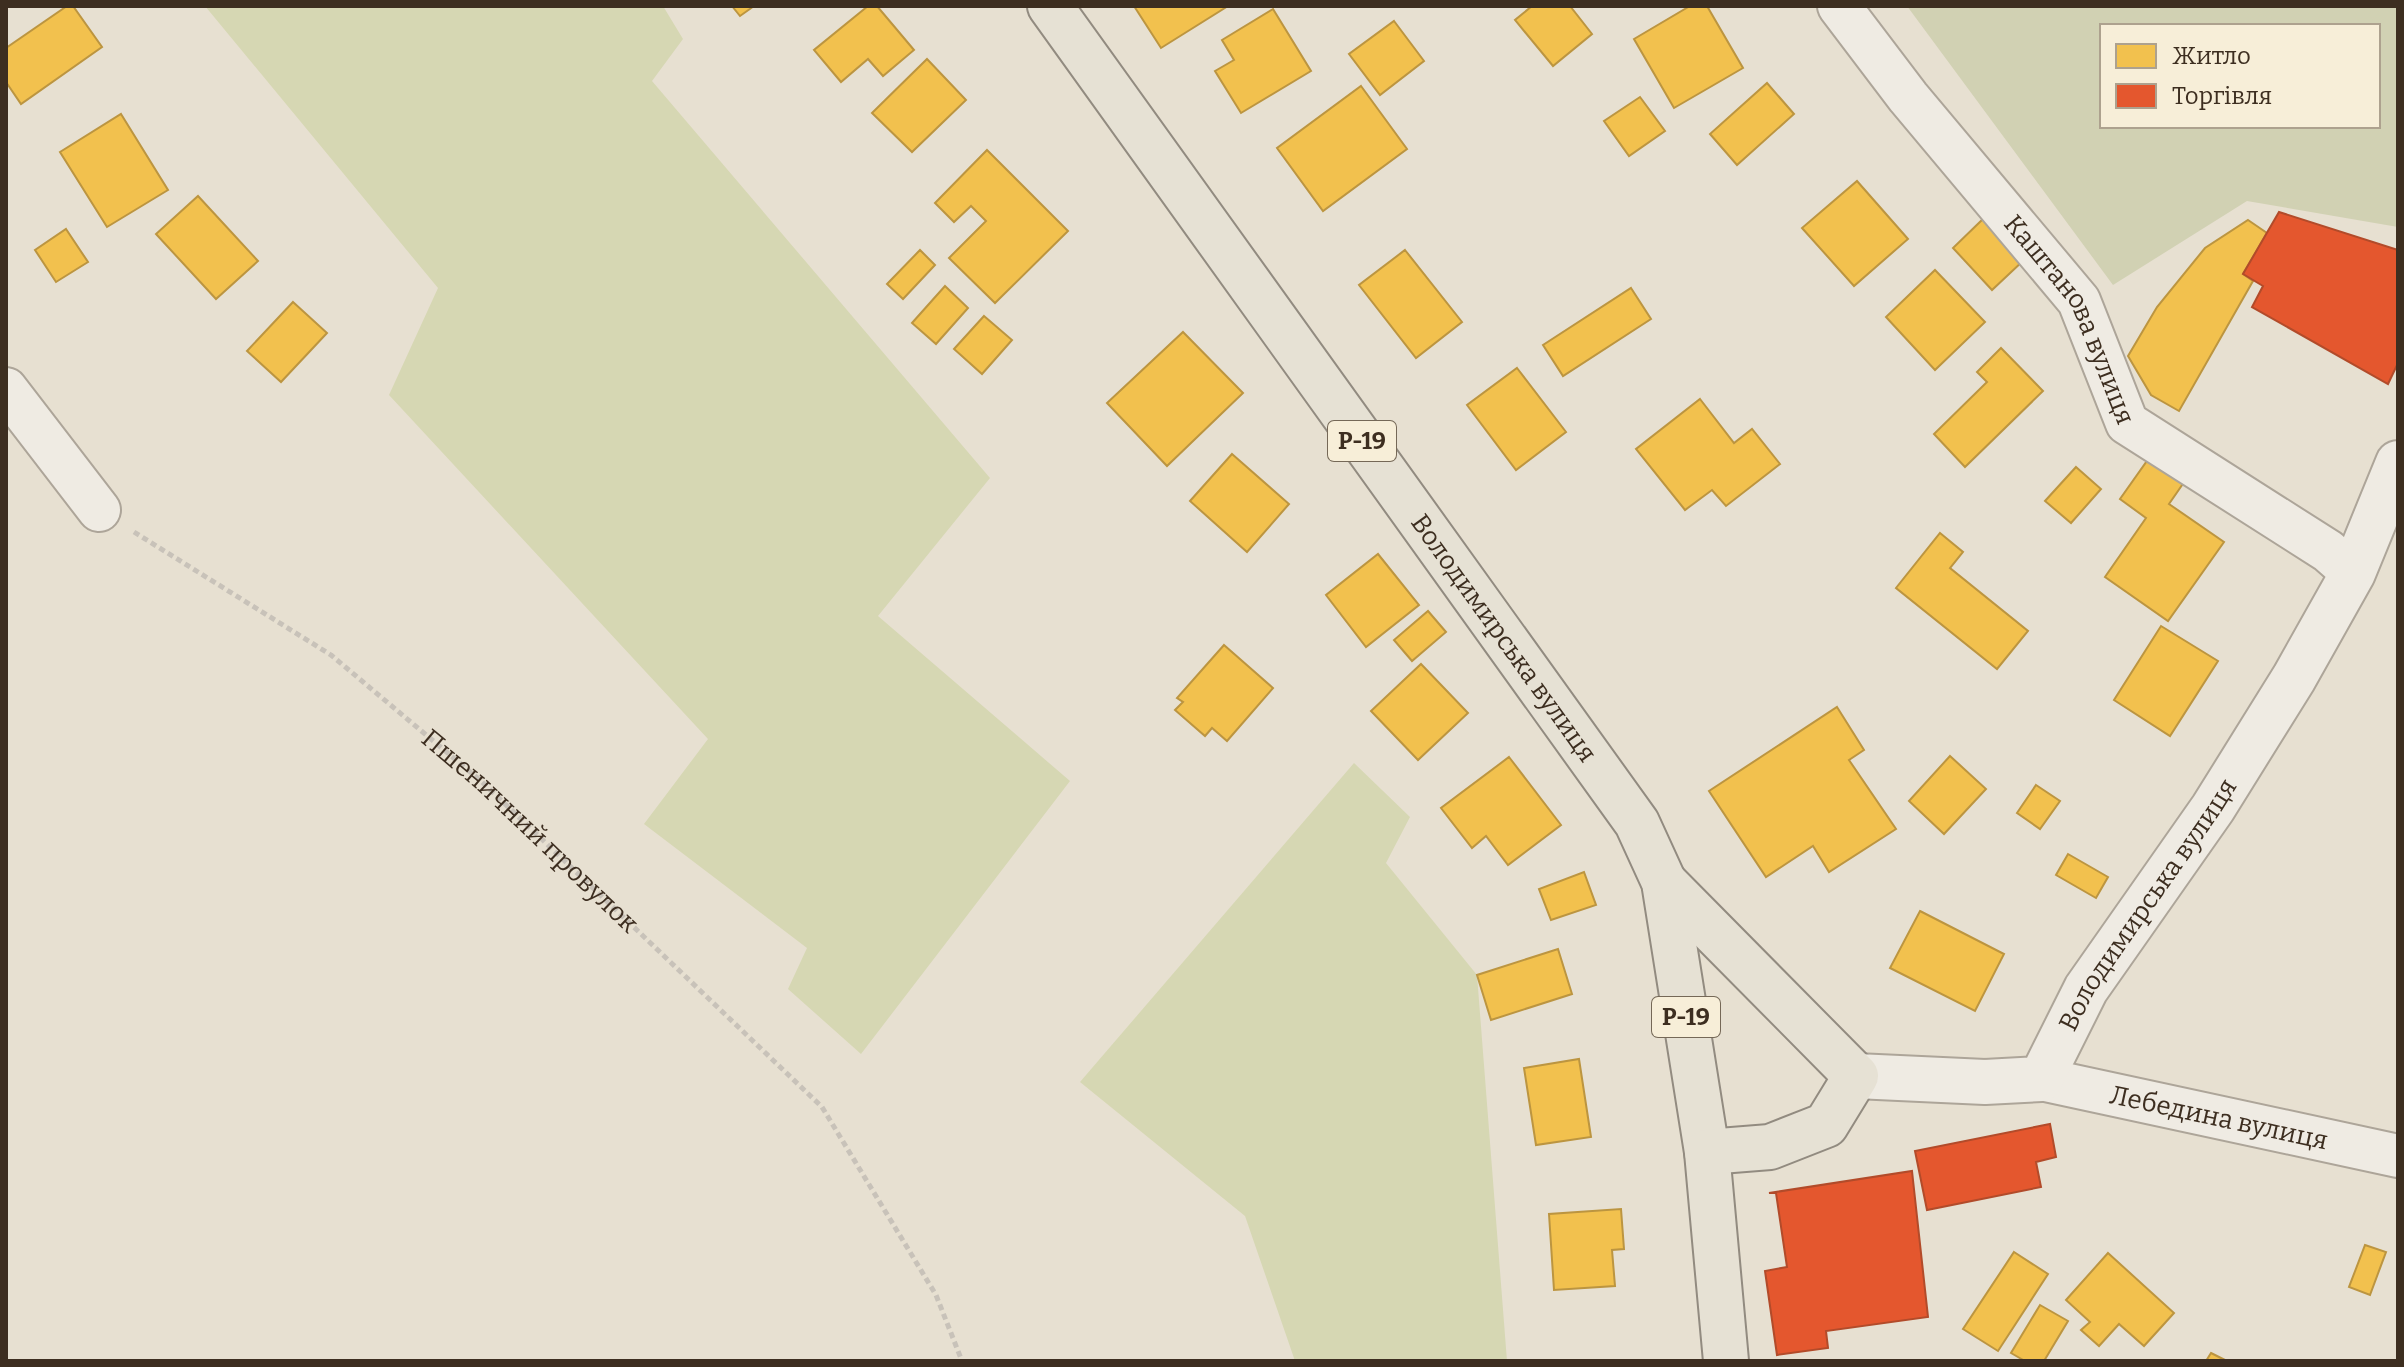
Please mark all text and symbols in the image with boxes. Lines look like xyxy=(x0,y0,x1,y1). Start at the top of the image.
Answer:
legend xyxy=(2100,24,2380,128)
text: Житло xyxy=(2172,42,2251,70)
text: Торгівля xyxy=(2172,82,2272,110)
street label: Каштанова вулиця xyxy=(1997,209,2141,429)
road number: Р-19 xyxy=(1328,421,1396,461)
street label: Володимирська вулиця xyxy=(1404,508,1603,768)
street label: Пшеничний провулок xyxy=(415,723,645,940)
street label: Володимирська вулиця xyxy=(2053,773,2243,1036)
road number: Р-19 xyxy=(1652,997,1720,1037)
street label: Лебедина вулиця xyxy=(2107,1079,2331,1156)

